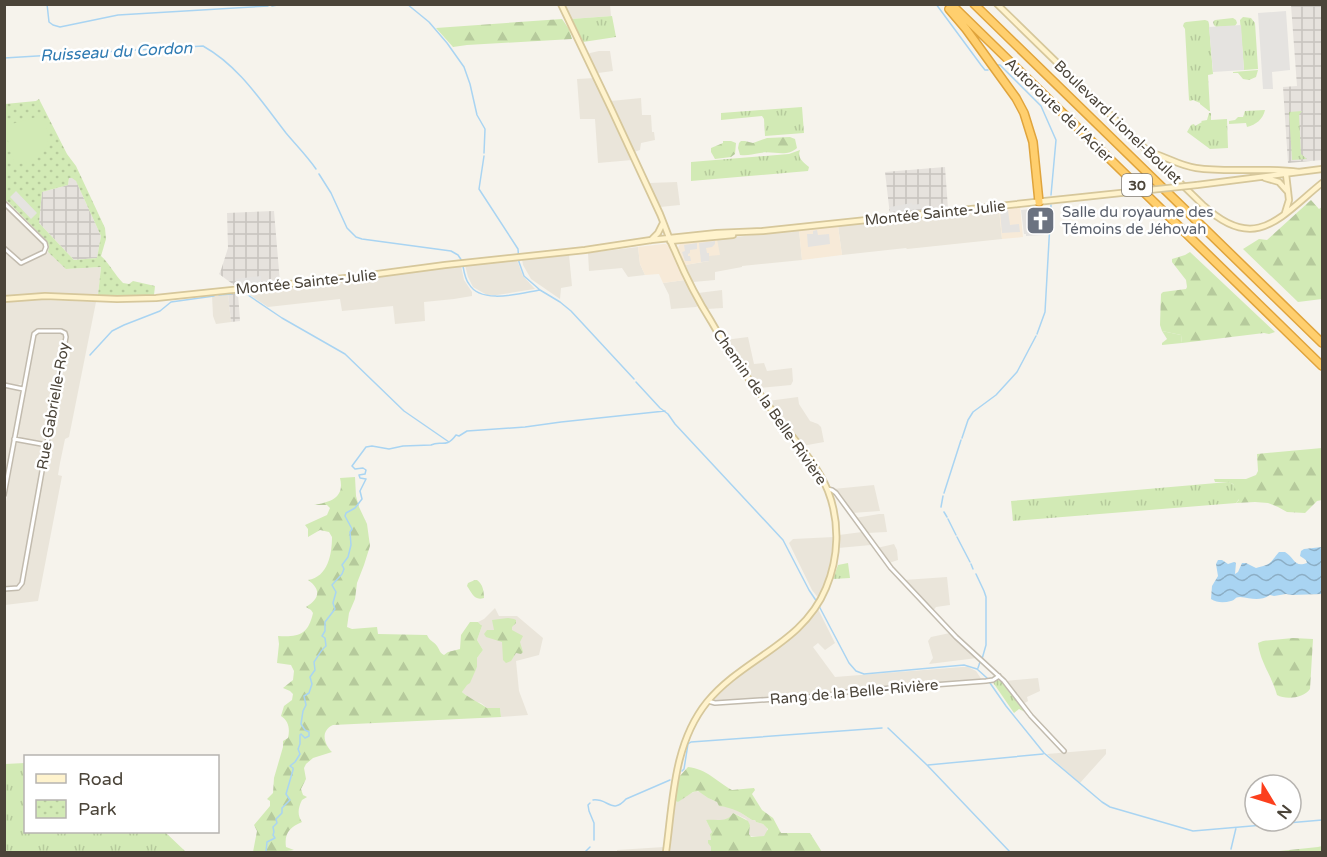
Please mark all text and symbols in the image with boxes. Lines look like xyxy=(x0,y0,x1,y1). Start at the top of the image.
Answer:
water label: Ruisseau du Cordon xyxy=(39,38,194,66)
street label: Autoroute de l'Acier xyxy=(1001,54,1117,166)
street label: Boulevard Lionel-Boulet xyxy=(1050,56,1186,188)
road number: 30 xyxy=(1122,174,1152,196)
street label: Montée Sainte-Julie xyxy=(864,197,1006,229)
place label: Salle du royaume des Témoins de Jéhovah xyxy=(1062,203,1213,238)
church icon: Salle du royaume des Témoins de Jéhovah xyxy=(1025,205,1057,237)
street label: Montée Sainte-Julie xyxy=(235,266,377,298)
street label: Chemin de la Belle-Rivière xyxy=(709,326,831,488)
street label: Rue Gabrielle-Roy xyxy=(33,341,73,471)
street label: Rang de la Belle-Rivière xyxy=(769,676,939,708)
legend xyxy=(24,755,219,833)
text: Road xyxy=(78,768,123,790)
north arrow xyxy=(1243,773,1303,833)
text: Park xyxy=(78,798,117,820)
text: N xyxy=(1272,800,1296,823)

